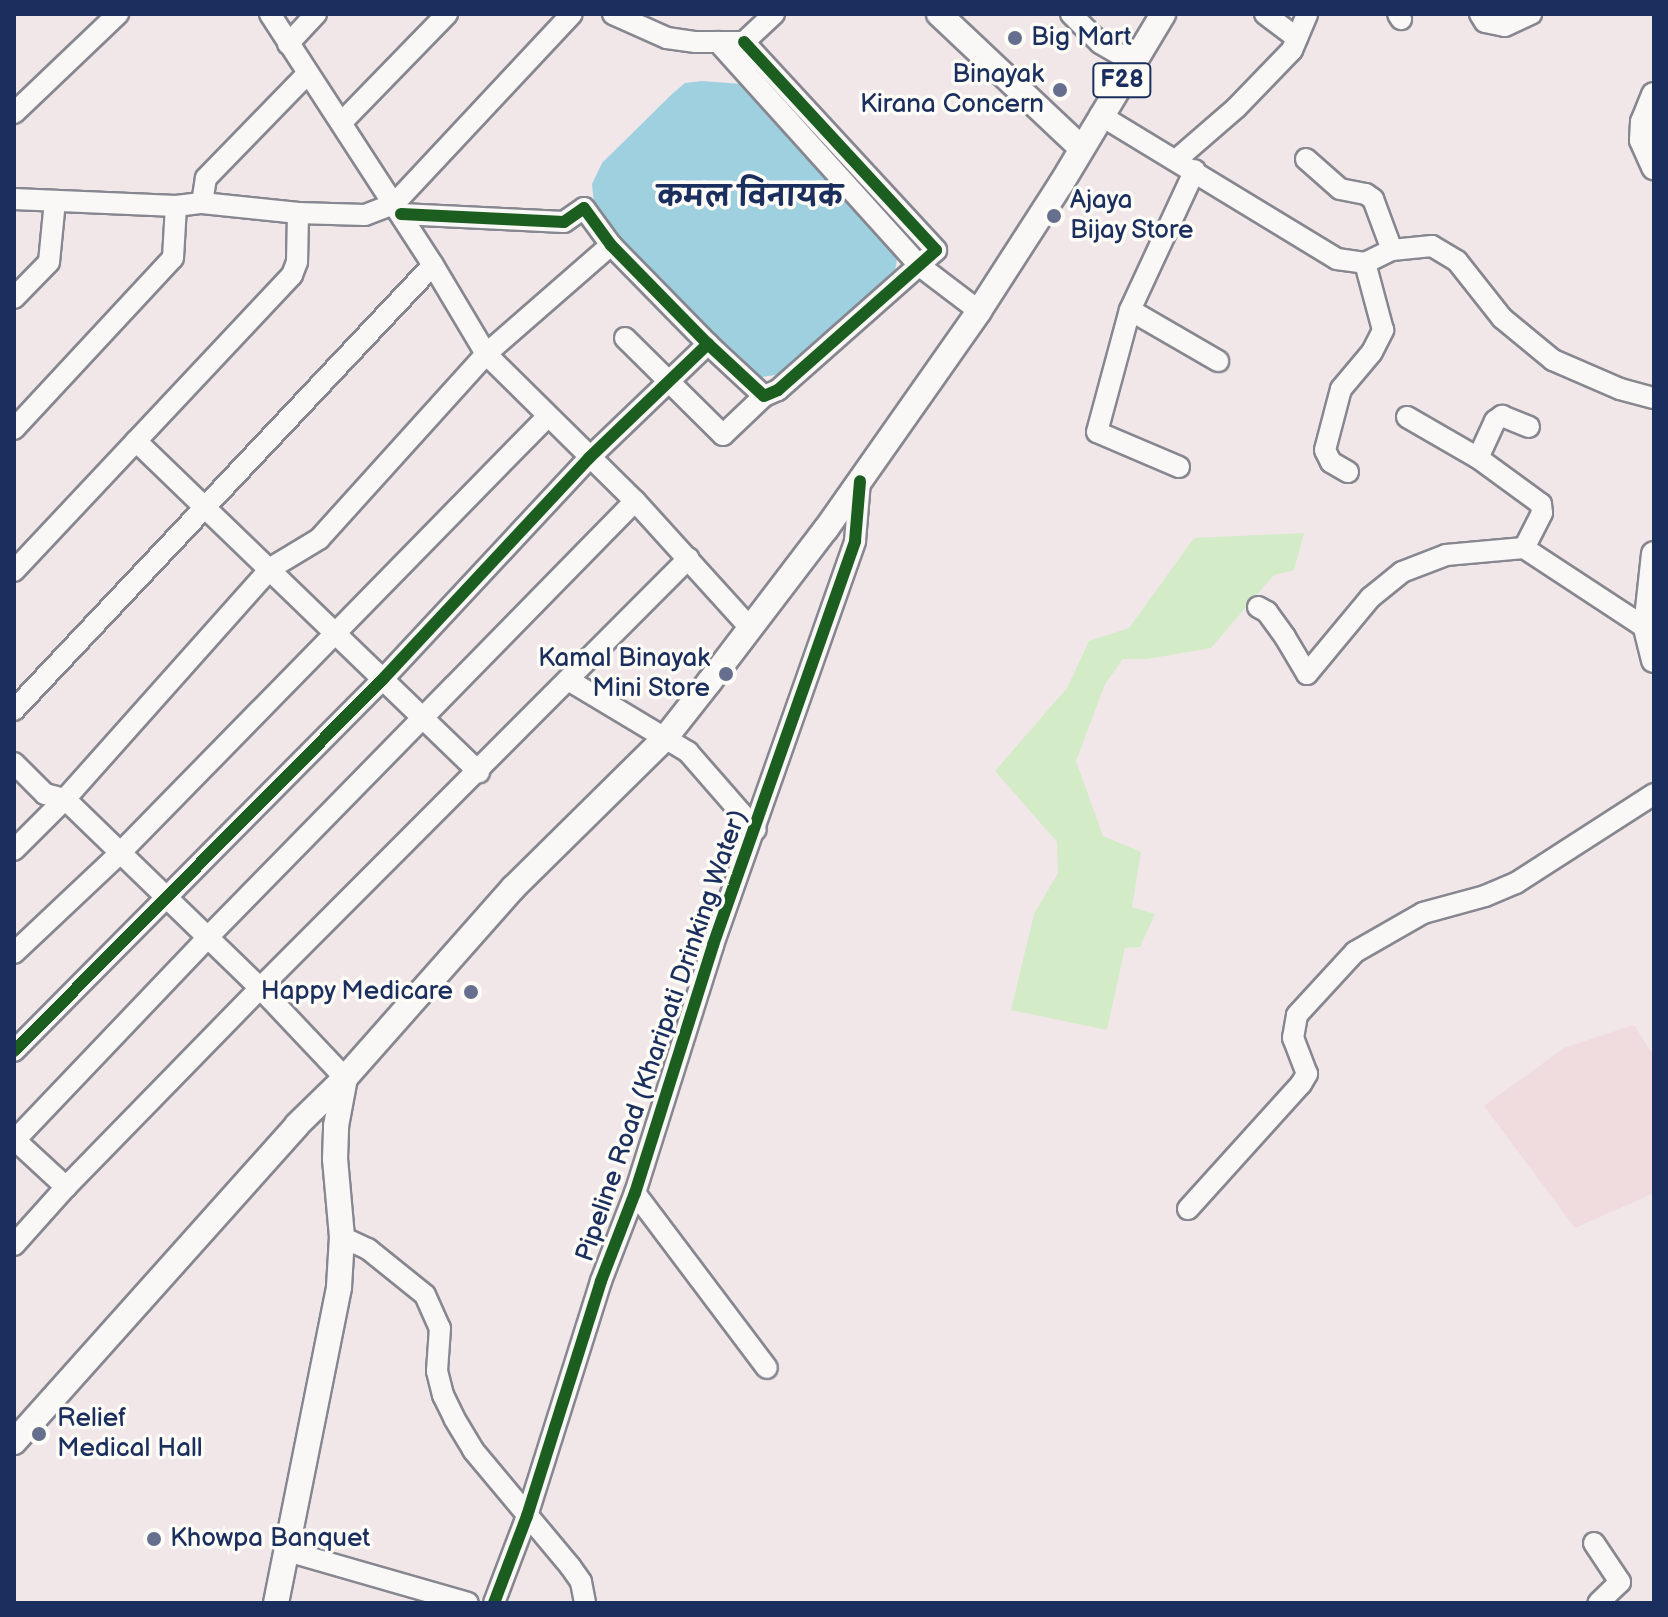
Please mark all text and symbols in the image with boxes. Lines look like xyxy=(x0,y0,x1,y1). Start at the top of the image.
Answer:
place label: Big Mart xyxy=(1031,22,1132,54)
marker: Big Mart xyxy=(1006,29,1024,47)
place label: Binayak Kirana Concern xyxy=(860,59,1044,120)
road number: F28 xyxy=(1092,60,1152,100)
marker: Binayak Kirana Concern xyxy=(1051,81,1069,99)
district label: कमल विनायक xyxy=(658,181,842,215)
place label: Ajaya Bijay Store xyxy=(1070,185,1196,246)
marker: Ajaya Bijay Store xyxy=(1045,207,1063,225)
place label: Kamal Binayak Mini Store xyxy=(538,643,710,704)
marker: Kamal Binayak Mini Store xyxy=(717,665,735,683)
street label: Pipeline Road (Kharipati Drinking Water) xyxy=(570,806,754,1266)
place label: Happy Medicare xyxy=(259,976,453,1008)
marker: Happy Medicare xyxy=(460,981,482,1003)
place label: Relief Medical Hall xyxy=(57,1403,203,1464)
marker: Relief Medical Hall xyxy=(28,1423,50,1445)
place label: Khowpa Banquet xyxy=(170,1523,370,1555)
marker: Khowpa Banquet xyxy=(145,1530,163,1548)

